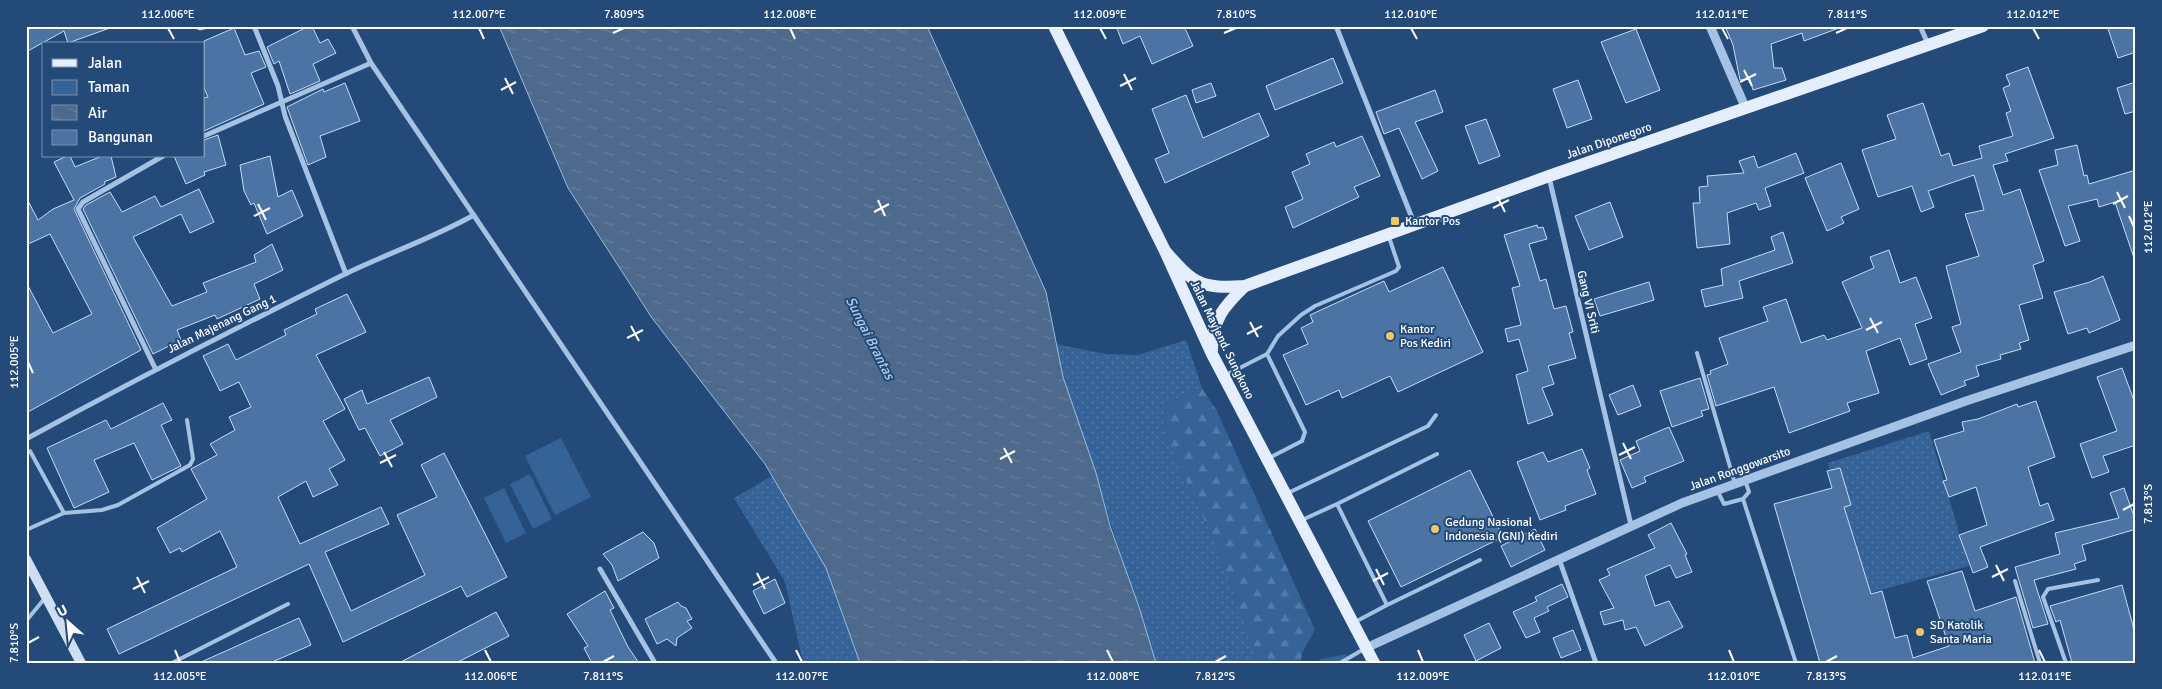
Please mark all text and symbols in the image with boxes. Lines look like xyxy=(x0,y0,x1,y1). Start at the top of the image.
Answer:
text: 112.006°E xyxy=(141,7,195,22)
text: 112.007°E xyxy=(452,7,506,22)
text: 7.809°S xyxy=(604,7,644,22)
text: 112.008°E xyxy=(763,7,817,22)
text: 112.009°E xyxy=(1073,7,1127,22)
text: 7.810°S xyxy=(1216,7,1256,22)
text: 112.010°E xyxy=(1384,7,1438,22)
text: 112.011°E xyxy=(1695,7,1749,22)
text: 7.811°S xyxy=(1827,7,1867,22)
text: 112.012°E xyxy=(2006,7,2060,22)
legend xyxy=(42,42,205,158)
text: Jalan xyxy=(88,54,122,72)
text: Taman xyxy=(88,78,130,96)
text: Air xyxy=(88,104,107,122)
street label: Jalan Diponegoro xyxy=(1564,119,1654,163)
text: Bangunan xyxy=(88,128,153,146)
text: 112.012°E xyxy=(2141,200,2156,254)
place label: Kantor Pos xyxy=(1405,214,1460,229)
marker: Kantor Pos xyxy=(1389,215,1401,227)
street label: Gang VI Sriti xyxy=(1573,269,1603,335)
street label: Jalan Mayjend. Sungkono xyxy=(1187,278,1257,402)
street label: Jalan Majenang Gang 1 xyxy=(165,291,279,357)
water label: Sungai Brantas xyxy=(842,294,899,384)
place label: Kantor Pos Kediri xyxy=(1400,322,1451,351)
marker: Kantor Pos Kediri xyxy=(1384,330,1396,342)
text: 112.005°E xyxy=(7,335,22,389)
street label: Jalan Ronggowarsito xyxy=(1687,444,1793,494)
text: 7.813°S xyxy=(2141,484,2156,524)
place label: Gedung Nasional Indonesia (GNI) Kediri xyxy=(1445,515,1558,544)
marker: Gedung Nasional Indonesia (GNI) Kediri xyxy=(1429,523,1441,535)
north arrow xyxy=(42,596,92,646)
text: U xyxy=(54,601,70,621)
place label: SD Katolik Santa Maria xyxy=(1930,618,1992,647)
text: 7.810°S xyxy=(7,623,22,663)
marker: SD Katolik Santa Maria xyxy=(1914,626,1926,638)
text: 112.005°E xyxy=(153,669,207,684)
text: 112.006°E xyxy=(464,669,518,684)
text: 7.811°S xyxy=(583,669,623,684)
text: 112.007°E xyxy=(775,669,829,684)
text: 112.008°E xyxy=(1086,669,1140,684)
text: 7.812°S xyxy=(1195,669,1235,684)
text: 112.009°E xyxy=(1396,669,1450,684)
text: 112.010°E xyxy=(1707,669,1761,684)
text: 7.813°S xyxy=(1806,669,1846,684)
text: 112.011°E xyxy=(2018,669,2072,684)

